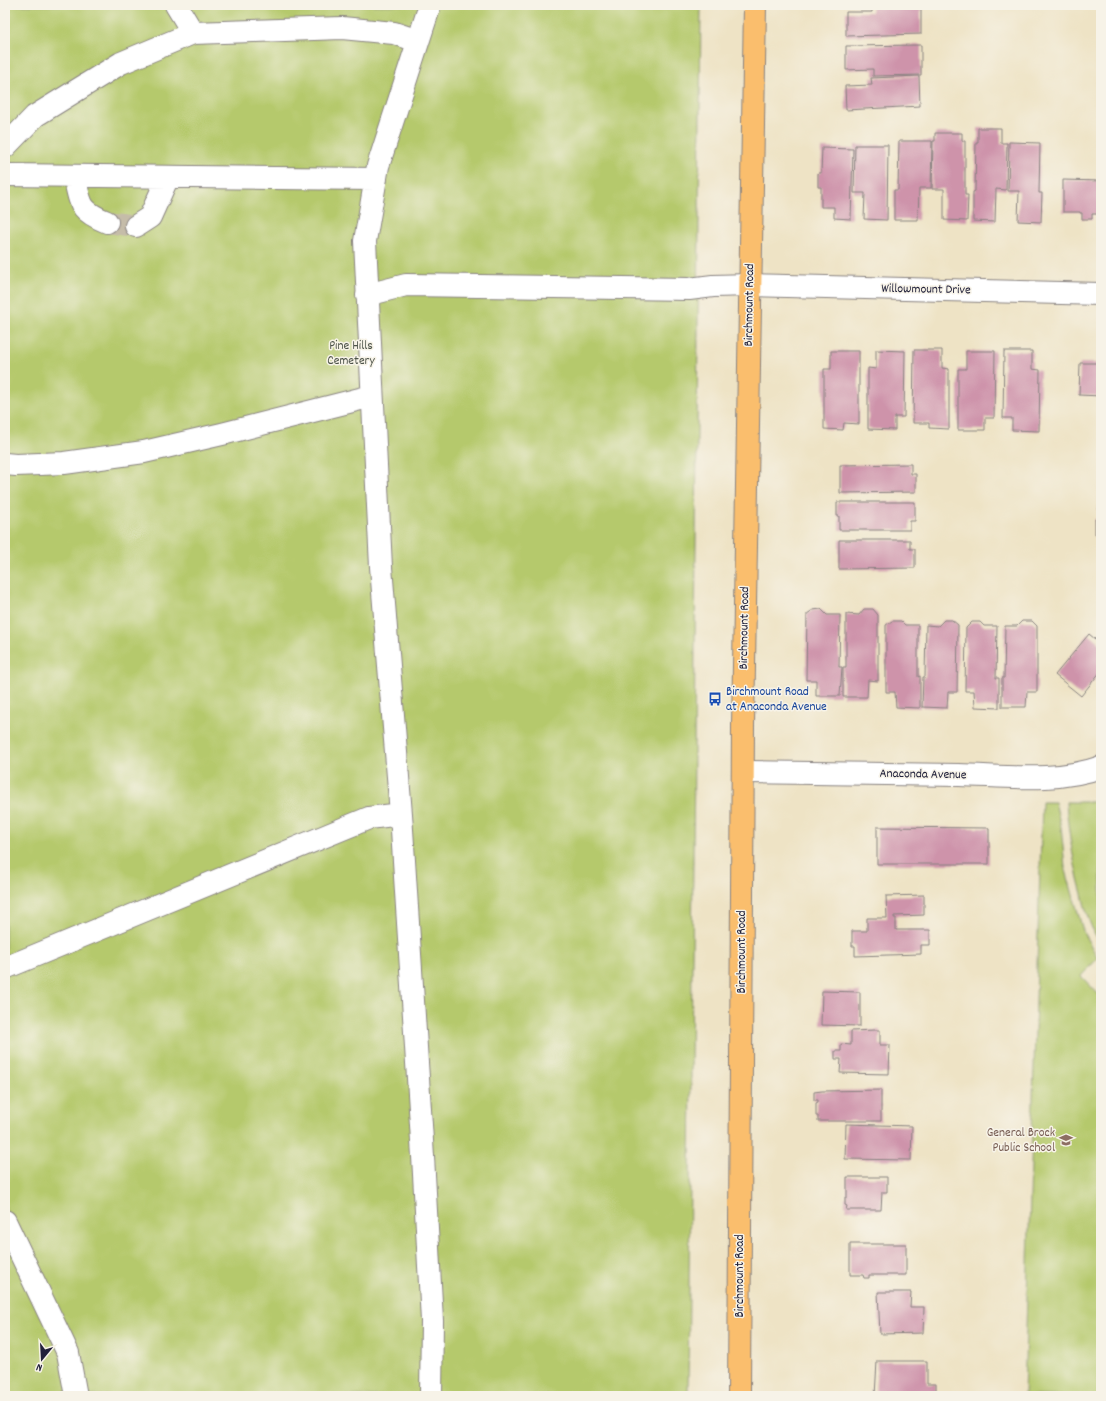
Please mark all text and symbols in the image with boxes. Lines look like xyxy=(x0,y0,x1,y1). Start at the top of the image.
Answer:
street label: Birchmount Road xyxy=(740,263,760,347)
street label: Willowmount Drive xyxy=(881,280,971,300)
park label: Pine Hills Cemetery xyxy=(327,337,375,371)
street label: Birchmount Road xyxy=(735,586,755,670)
place label: Birchmount Road at Anaconda Avenue xyxy=(726,683,827,717)
bus stop icon: Birchmount Road at Anaconda Avenue xyxy=(707,691,723,707)
street label: Anaconda Avenue xyxy=(879,765,967,785)
street label: Birchmount Road xyxy=(733,911,752,993)
place label: General Brock Public School xyxy=(987,1124,1055,1158)
school or university icon: General Brock Public School xyxy=(1058,1132,1074,1148)
street label: Birchmount Road xyxy=(731,1235,750,1317)
north arrow xyxy=(22,1339,62,1379)
text: N xyxy=(34,1358,45,1375)

